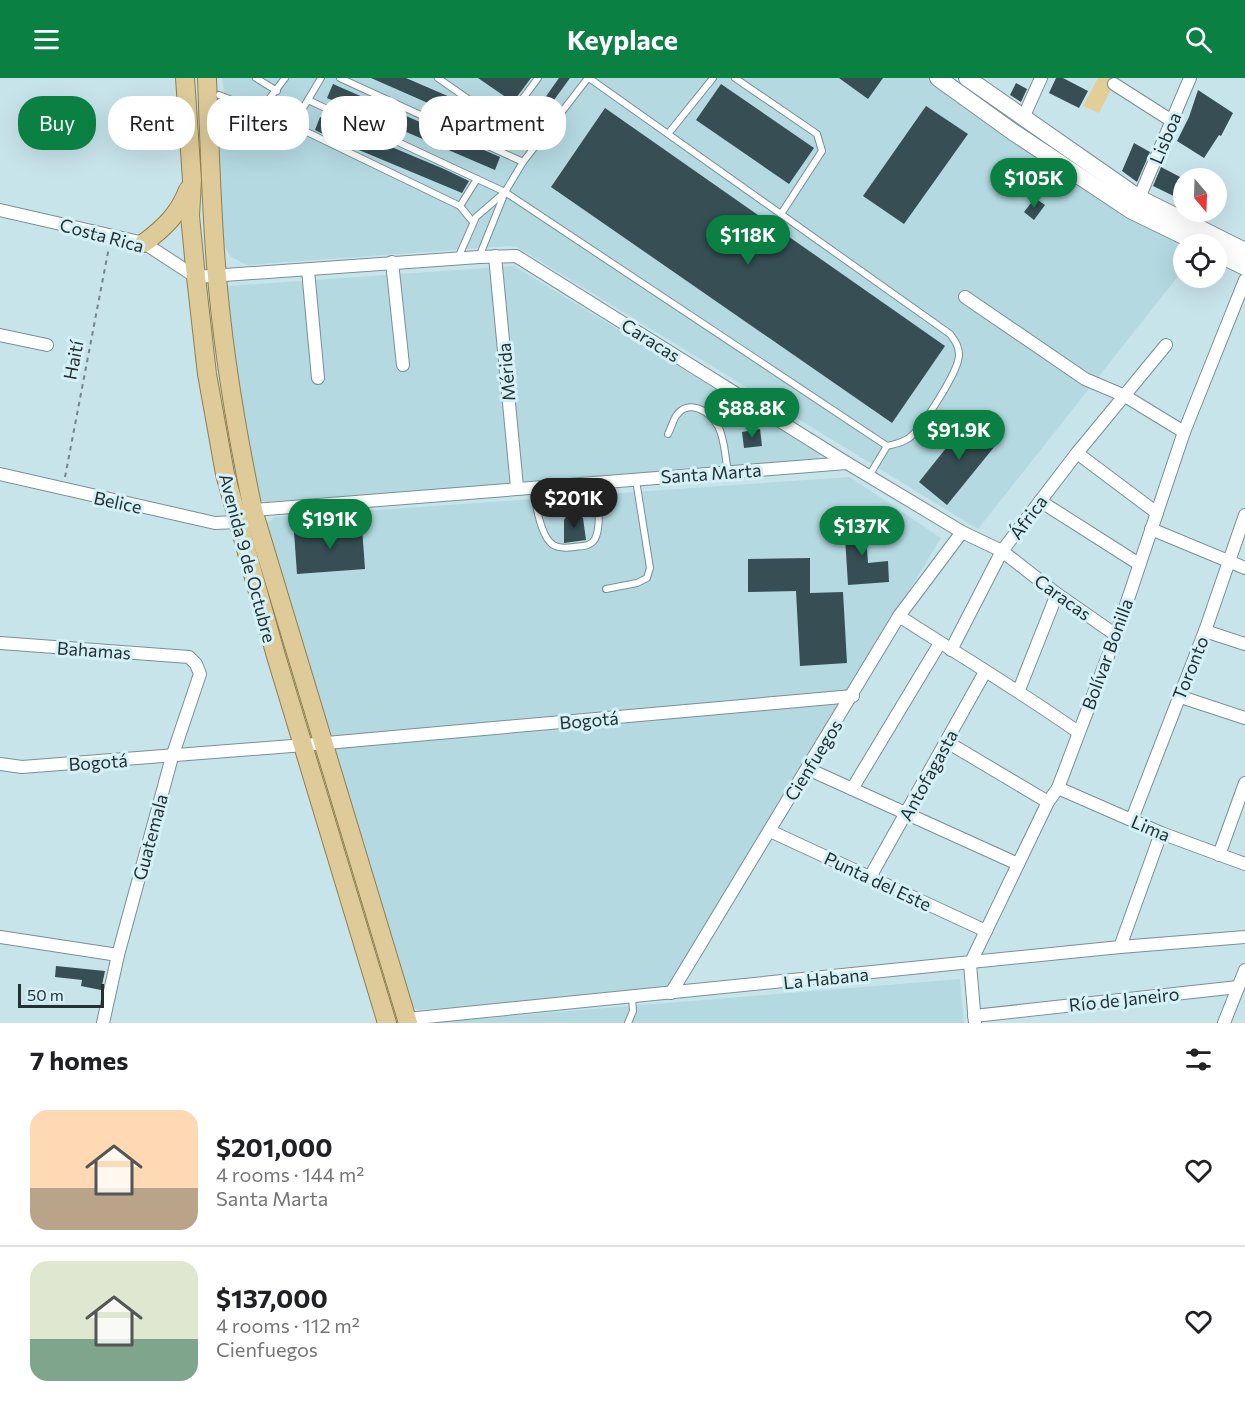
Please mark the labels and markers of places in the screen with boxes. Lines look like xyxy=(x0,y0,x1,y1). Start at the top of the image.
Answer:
pin: $105K xyxy=(992,158,1076,209)
pin: $118K xyxy=(706,215,790,266)
pin: $88.8K xyxy=(703,388,801,439)
pin: $91.9K xyxy=(910,410,1008,461)
pin: $201K xyxy=(532,478,616,529)
pin: $191K xyxy=(288,499,372,550)
pin: $137K xyxy=(820,506,904,557)

